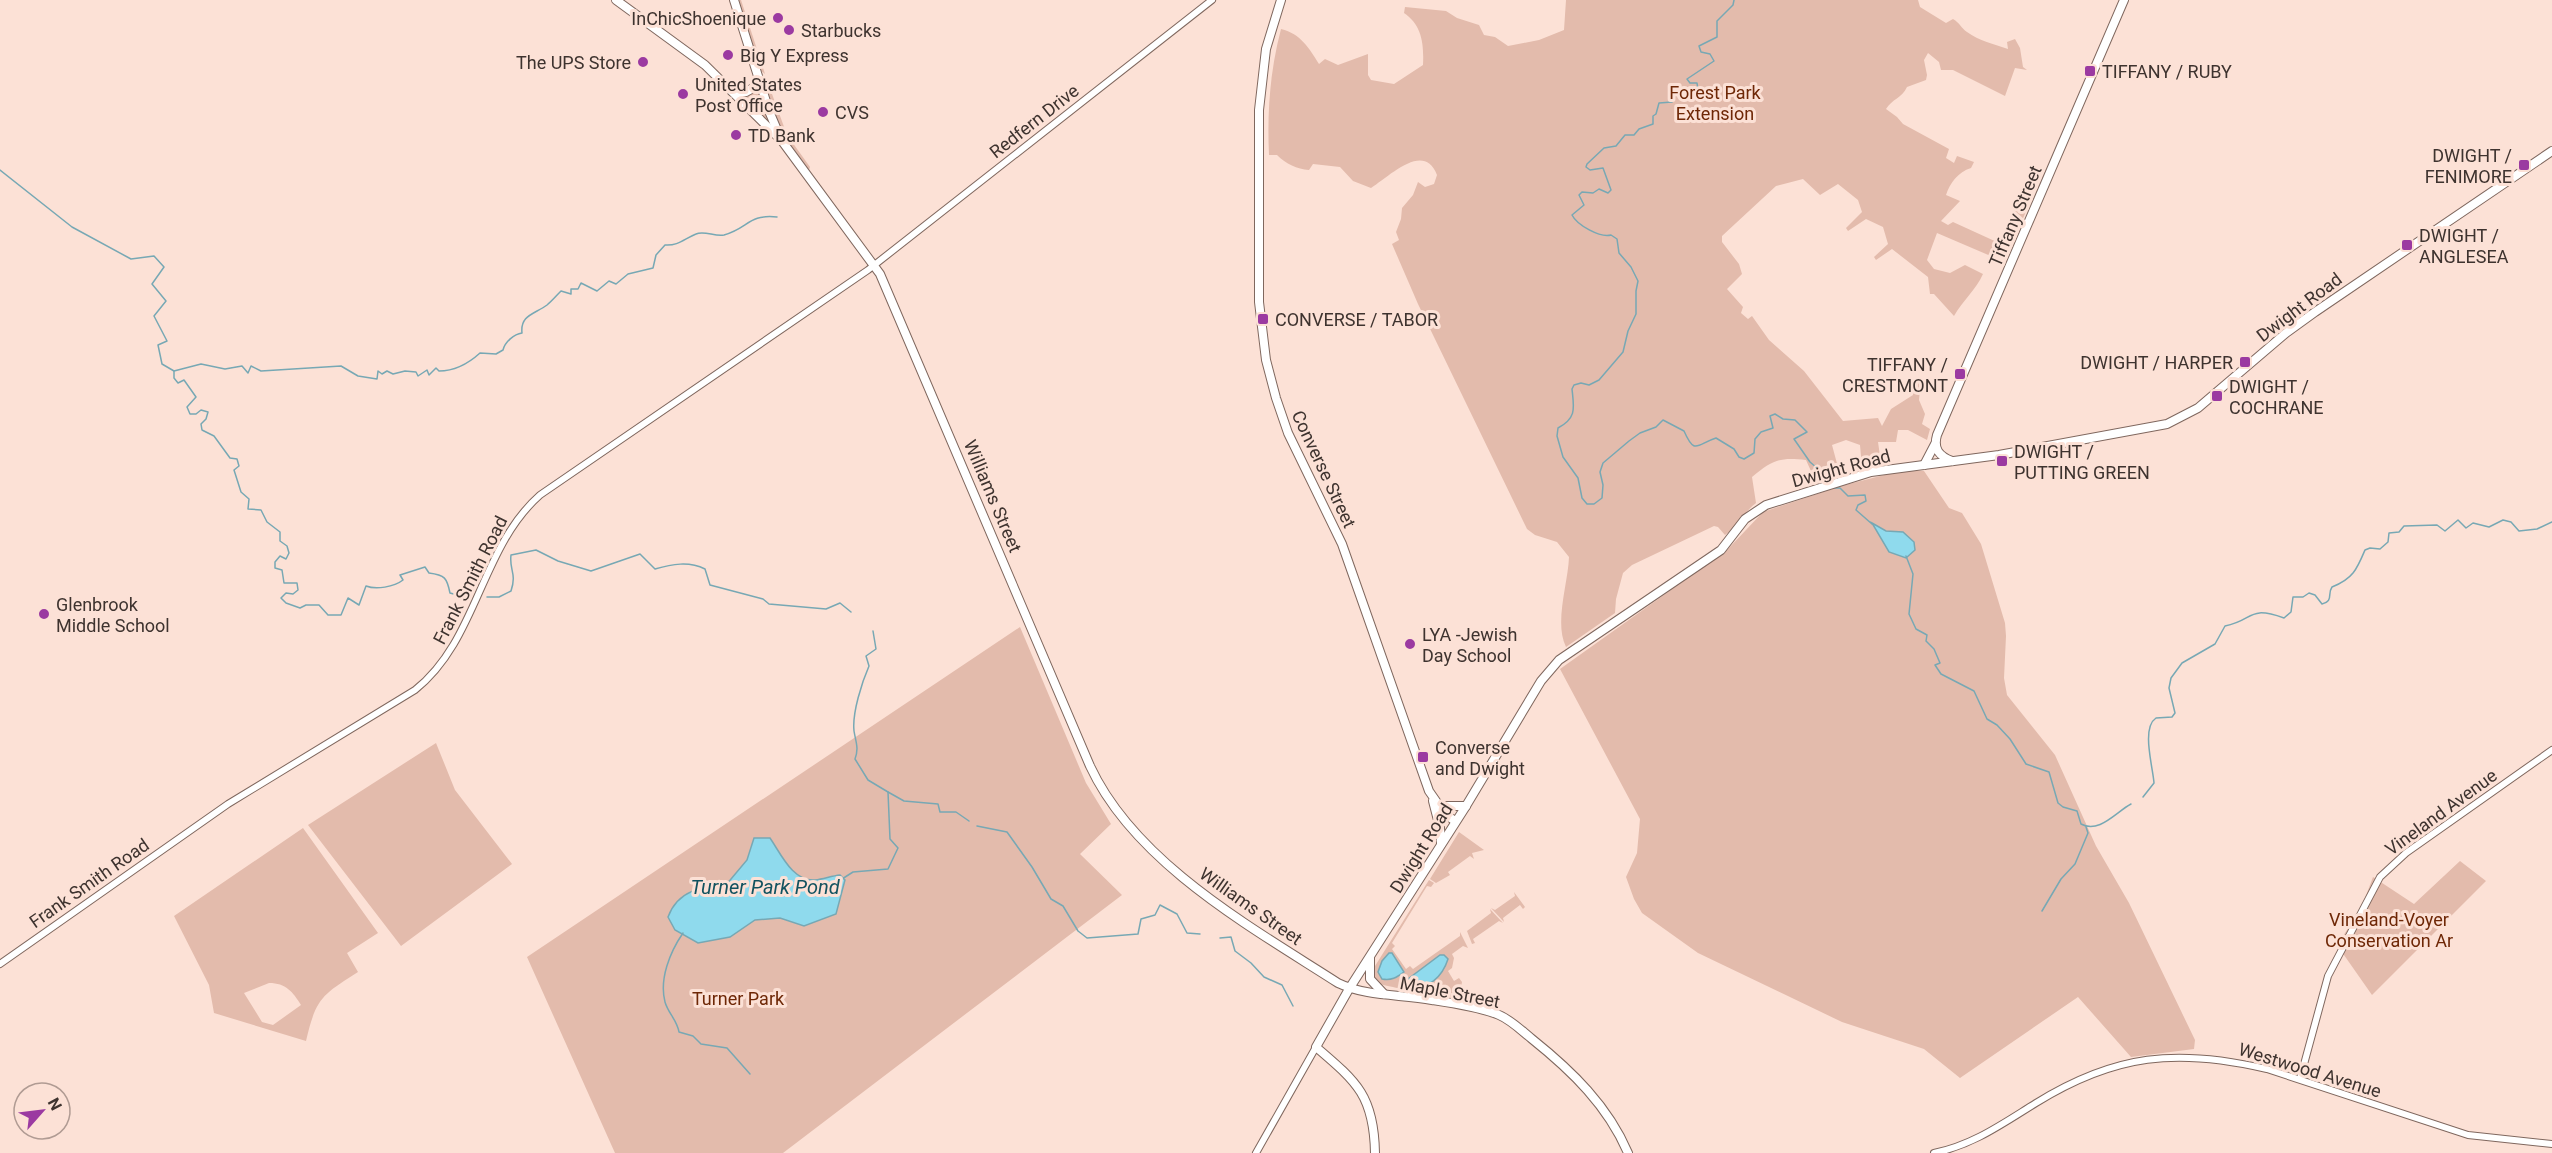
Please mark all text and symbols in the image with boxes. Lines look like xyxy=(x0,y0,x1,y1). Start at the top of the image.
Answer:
place label: InChicShoenique xyxy=(631,8,766,29)
marker: InChicShoenique xyxy=(771,11,785,25)
place label: Starbucks xyxy=(801,20,881,41)
marker: Starbucks xyxy=(782,23,796,37)
place label: Big Y Express xyxy=(740,45,849,66)
marker: Big Y Express xyxy=(721,48,735,62)
place label: The UPS Store xyxy=(516,52,631,73)
marker: The UPS Store xyxy=(636,55,650,69)
place label: TIFFANY / RUBY xyxy=(2102,61,2232,82)
marker: TIFFANY / RUBY xyxy=(2083,64,2097,78)
place label: United States Post Office xyxy=(695,74,802,116)
street label: Redfern Drive xyxy=(985,80,1083,162)
park label: Forest Park Extension xyxy=(1669,82,1762,124)
marker: United States Post Office xyxy=(676,87,690,101)
place label: CVS xyxy=(835,102,869,123)
marker: CVS xyxy=(816,105,830,119)
place label: TD Bank xyxy=(748,125,816,146)
marker: TD Bank xyxy=(729,128,743,142)
place label: DWIGHT / FENIMORE xyxy=(2425,145,2512,187)
marker: DWIGHT / FENIMORE xyxy=(2517,158,2531,172)
street label: Tiffany Street xyxy=(1984,162,2046,270)
place label: DWIGHT / ANGLESEA xyxy=(2419,225,2509,267)
marker: DWIGHT / ANGLESEA xyxy=(2400,238,2414,252)
street label: Dwight Road xyxy=(2252,268,2346,346)
place label: CONVERSE / TABOR xyxy=(1275,309,1438,330)
marker: CONVERSE / TABOR xyxy=(1256,312,1270,326)
place label: DWIGHT / HARPER xyxy=(2080,352,2233,373)
place label: TIFFANY / CRESTMONT xyxy=(1842,354,1948,396)
marker: DWIGHT / HARPER xyxy=(2238,355,2252,369)
marker: TIFFANY / CRESTMONT xyxy=(1953,367,1967,381)
place label: DWIGHT / COCHRANE xyxy=(2229,376,2324,418)
marker: DWIGHT / COCHRANE xyxy=(2210,389,2224,403)
street label: Converse Street xyxy=(1288,407,1360,531)
street label: Williams Street xyxy=(960,437,1026,556)
place label: DWIGHT / PUTTING GREEN xyxy=(2014,441,2150,483)
street label: Dwight Road xyxy=(1789,445,1893,491)
marker: DWIGHT / PUTTING GREEN xyxy=(1995,454,2009,468)
street label: Frank Smith Road xyxy=(429,512,511,648)
place label: Glenbrook Middle School xyxy=(56,594,170,636)
marker: Glenbrook Middle School xyxy=(37,607,51,621)
place label: LYA -Jewish Day School xyxy=(1422,624,1517,666)
marker: LYA -Jewish Day School xyxy=(1403,637,1417,651)
place label: Converse and Dwight xyxy=(1435,737,1525,779)
marker: Converse and Dwight xyxy=(1416,750,1430,764)
street label: Vineland Avenue xyxy=(2381,764,2501,860)
street label: Dwight Road xyxy=(1385,799,1457,897)
street label: Frank Smith Road xyxy=(25,834,153,932)
street label: Williams Street xyxy=(1196,863,1306,949)
water label: Turner Park Pond xyxy=(690,875,841,899)
park label: Vineland-Voyer Conservation Ar xyxy=(2325,909,2453,951)
street label: Maple Street xyxy=(1398,972,1502,1012)
park label: Turner Park xyxy=(692,988,785,1009)
street label: Westwood Avenue xyxy=(2236,1038,2384,1102)
north arrow xyxy=(12,1081,72,1141)
text: N xyxy=(44,1095,66,1114)

